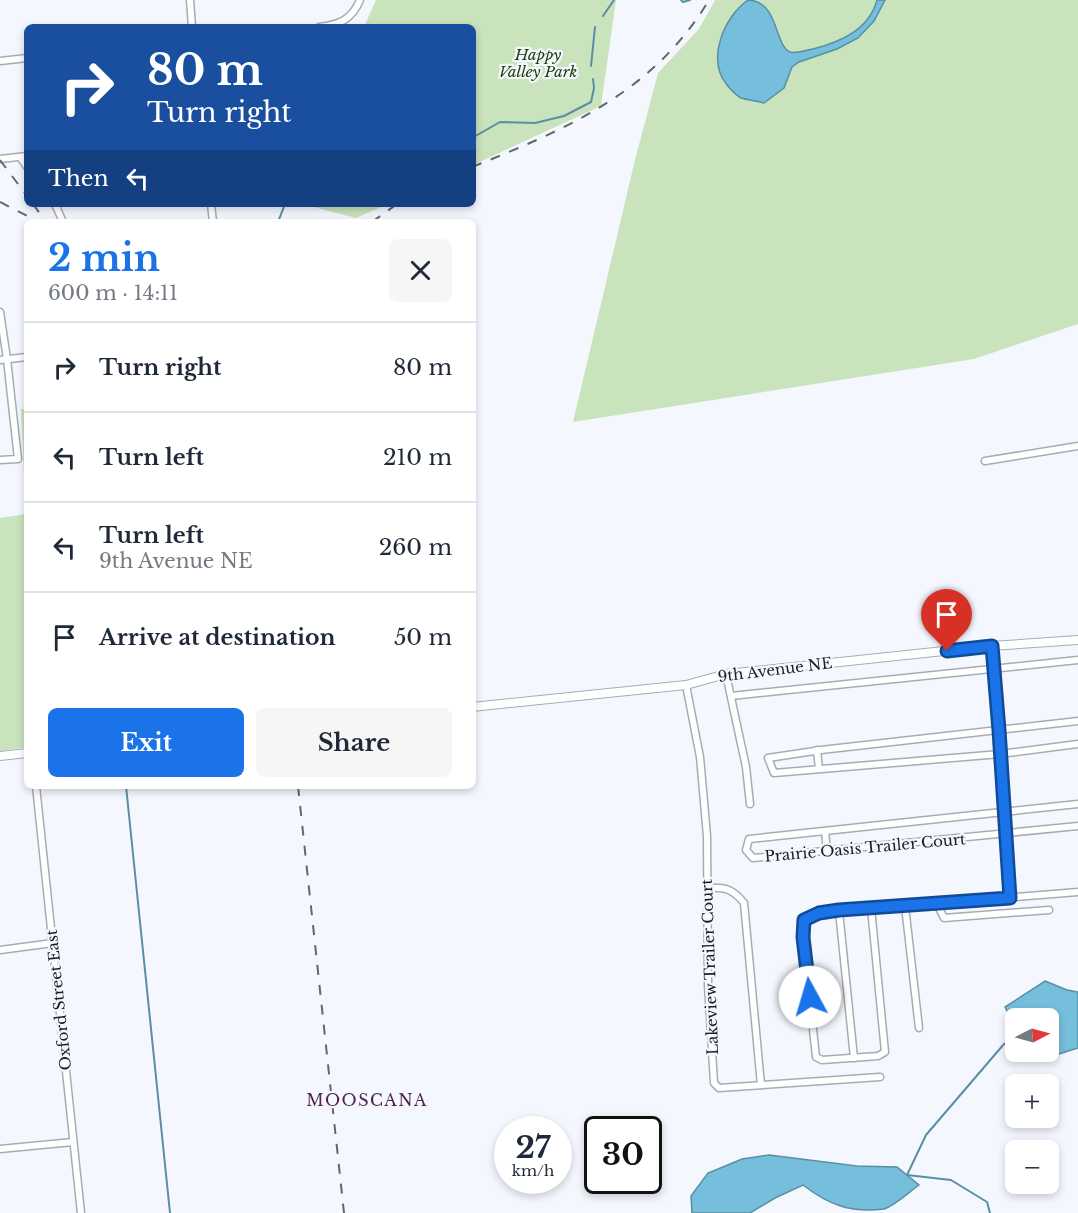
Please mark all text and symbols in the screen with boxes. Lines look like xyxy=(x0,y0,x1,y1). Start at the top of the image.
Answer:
text: 80 m xyxy=(147,44,263,96)
park label: Happy Valley Park xyxy=(499,45,577,81)
icon: right xyxy=(48,48,126,126)
text: Turn right xyxy=(147,96,291,129)
icon: left xyxy=(121,162,154,195)
text: Then xyxy=(48,165,109,192)
text: 2 min xyxy=(48,236,160,281)
button: close xyxy=(389,239,452,302)
text: 600 m · 14:11 xyxy=(48,281,178,305)
icon: right xyxy=(48,351,81,384)
text: Turn right xyxy=(99,354,221,381)
text: 80 m xyxy=(393,354,452,381)
icon: left xyxy=(48,441,81,474)
text: Turn left xyxy=(99,444,204,471)
text: 210 m xyxy=(383,444,452,471)
text: Turn left xyxy=(99,522,204,549)
icon: left xyxy=(48,531,81,564)
text: 260 m xyxy=(379,534,452,561)
text: 9th Avenue NE xyxy=(99,549,253,573)
pin xyxy=(921,589,972,651)
icon: arrive xyxy=(930,598,963,631)
icon: arrive xyxy=(48,621,81,654)
text: Arrive at destination xyxy=(99,624,336,651)
text: 50 m xyxy=(394,624,452,651)
street label: 9th Avenue NE xyxy=(717,653,833,686)
button: Exit xyxy=(48,708,244,777)
button: Share xyxy=(256,708,452,777)
street label: Prairie Oasis Trailer Court xyxy=(764,829,967,866)
street label: Lakeview Trailer Court xyxy=(697,878,722,1055)
street label: Oxford Street East xyxy=(42,928,75,1071)
position arrow xyxy=(778,965,842,1029)
north arrow xyxy=(1005,1008,1059,1062)
map controls xyxy=(1005,1008,1059,1194)
button: + xyxy=(1005,1074,1059,1128)
district label: MOOSCANA xyxy=(306,1090,428,1110)
speed limit sign: 30 xyxy=(584,1116,662,1194)
text: 27 xyxy=(515,1129,551,1166)
button: − xyxy=(1005,1140,1059,1194)
text: km/h xyxy=(512,1161,554,1180)

